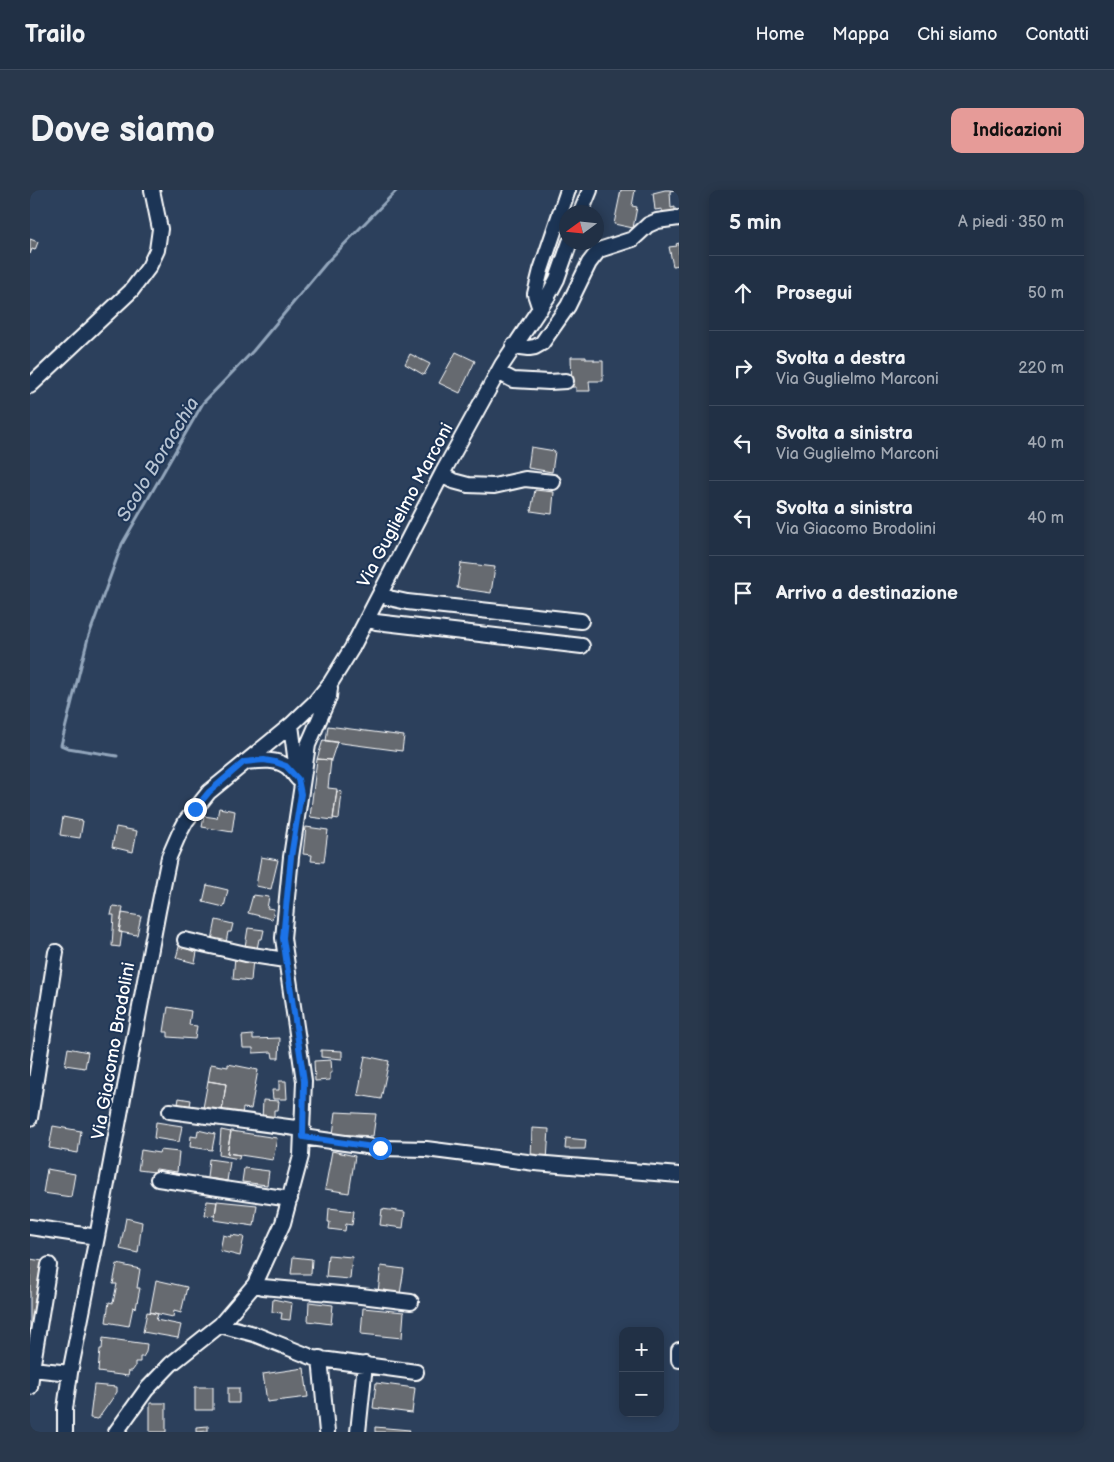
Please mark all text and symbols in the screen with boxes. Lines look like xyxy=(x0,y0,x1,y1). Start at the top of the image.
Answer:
text: Trailo xyxy=(25,20,85,49)
text: Home xyxy=(755,24,804,45)
text: Mappa xyxy=(832,24,889,45)
text: Chi siamo xyxy=(917,24,997,45)
text: Contatti xyxy=(1025,24,1089,45)
button: Indicazioni xyxy=(951,108,1084,153)
text: Dove siamo xyxy=(30,109,215,152)
north arrow xyxy=(559,205,604,250)
text: 5 min xyxy=(729,210,782,235)
text: A piedi · 350 m xyxy=(958,213,1064,232)
icon: ahead xyxy=(729,279,757,307)
text: Prosegui xyxy=(776,282,852,305)
text: 50 m xyxy=(1028,284,1064,303)
text: Svolta a destra xyxy=(776,347,906,370)
icon: right xyxy=(729,354,757,382)
text: 220 m xyxy=(1018,359,1064,378)
text: Via Guglielmo Marconi xyxy=(776,370,939,389)
water label: Scolo Boracchia xyxy=(112,393,204,526)
street label: Via Guglielmo Marconi xyxy=(353,419,458,591)
text: Svolta a sinistra xyxy=(776,422,913,445)
icon: left xyxy=(729,429,757,457)
text: 40 m xyxy=(1027,434,1064,453)
text: Via Guglielmo Marconi xyxy=(776,445,939,464)
text: Svolta a sinistra xyxy=(776,497,913,520)
icon: left xyxy=(729,504,757,532)
text: 40 m xyxy=(1027,509,1064,528)
text: Via Giacomo Brodolini xyxy=(776,520,936,539)
icon: arrive xyxy=(729,579,757,607)
text: Arrivo a destinazione xyxy=(776,582,958,605)
route end xyxy=(184,798,207,821)
street label: Via Giacomo Brodolini xyxy=(88,961,139,1141)
route start xyxy=(369,1137,392,1160)
map controls xyxy=(619,1327,664,1417)
button: + xyxy=(619,1327,664,1372)
button: − xyxy=(619,1372,664,1417)

